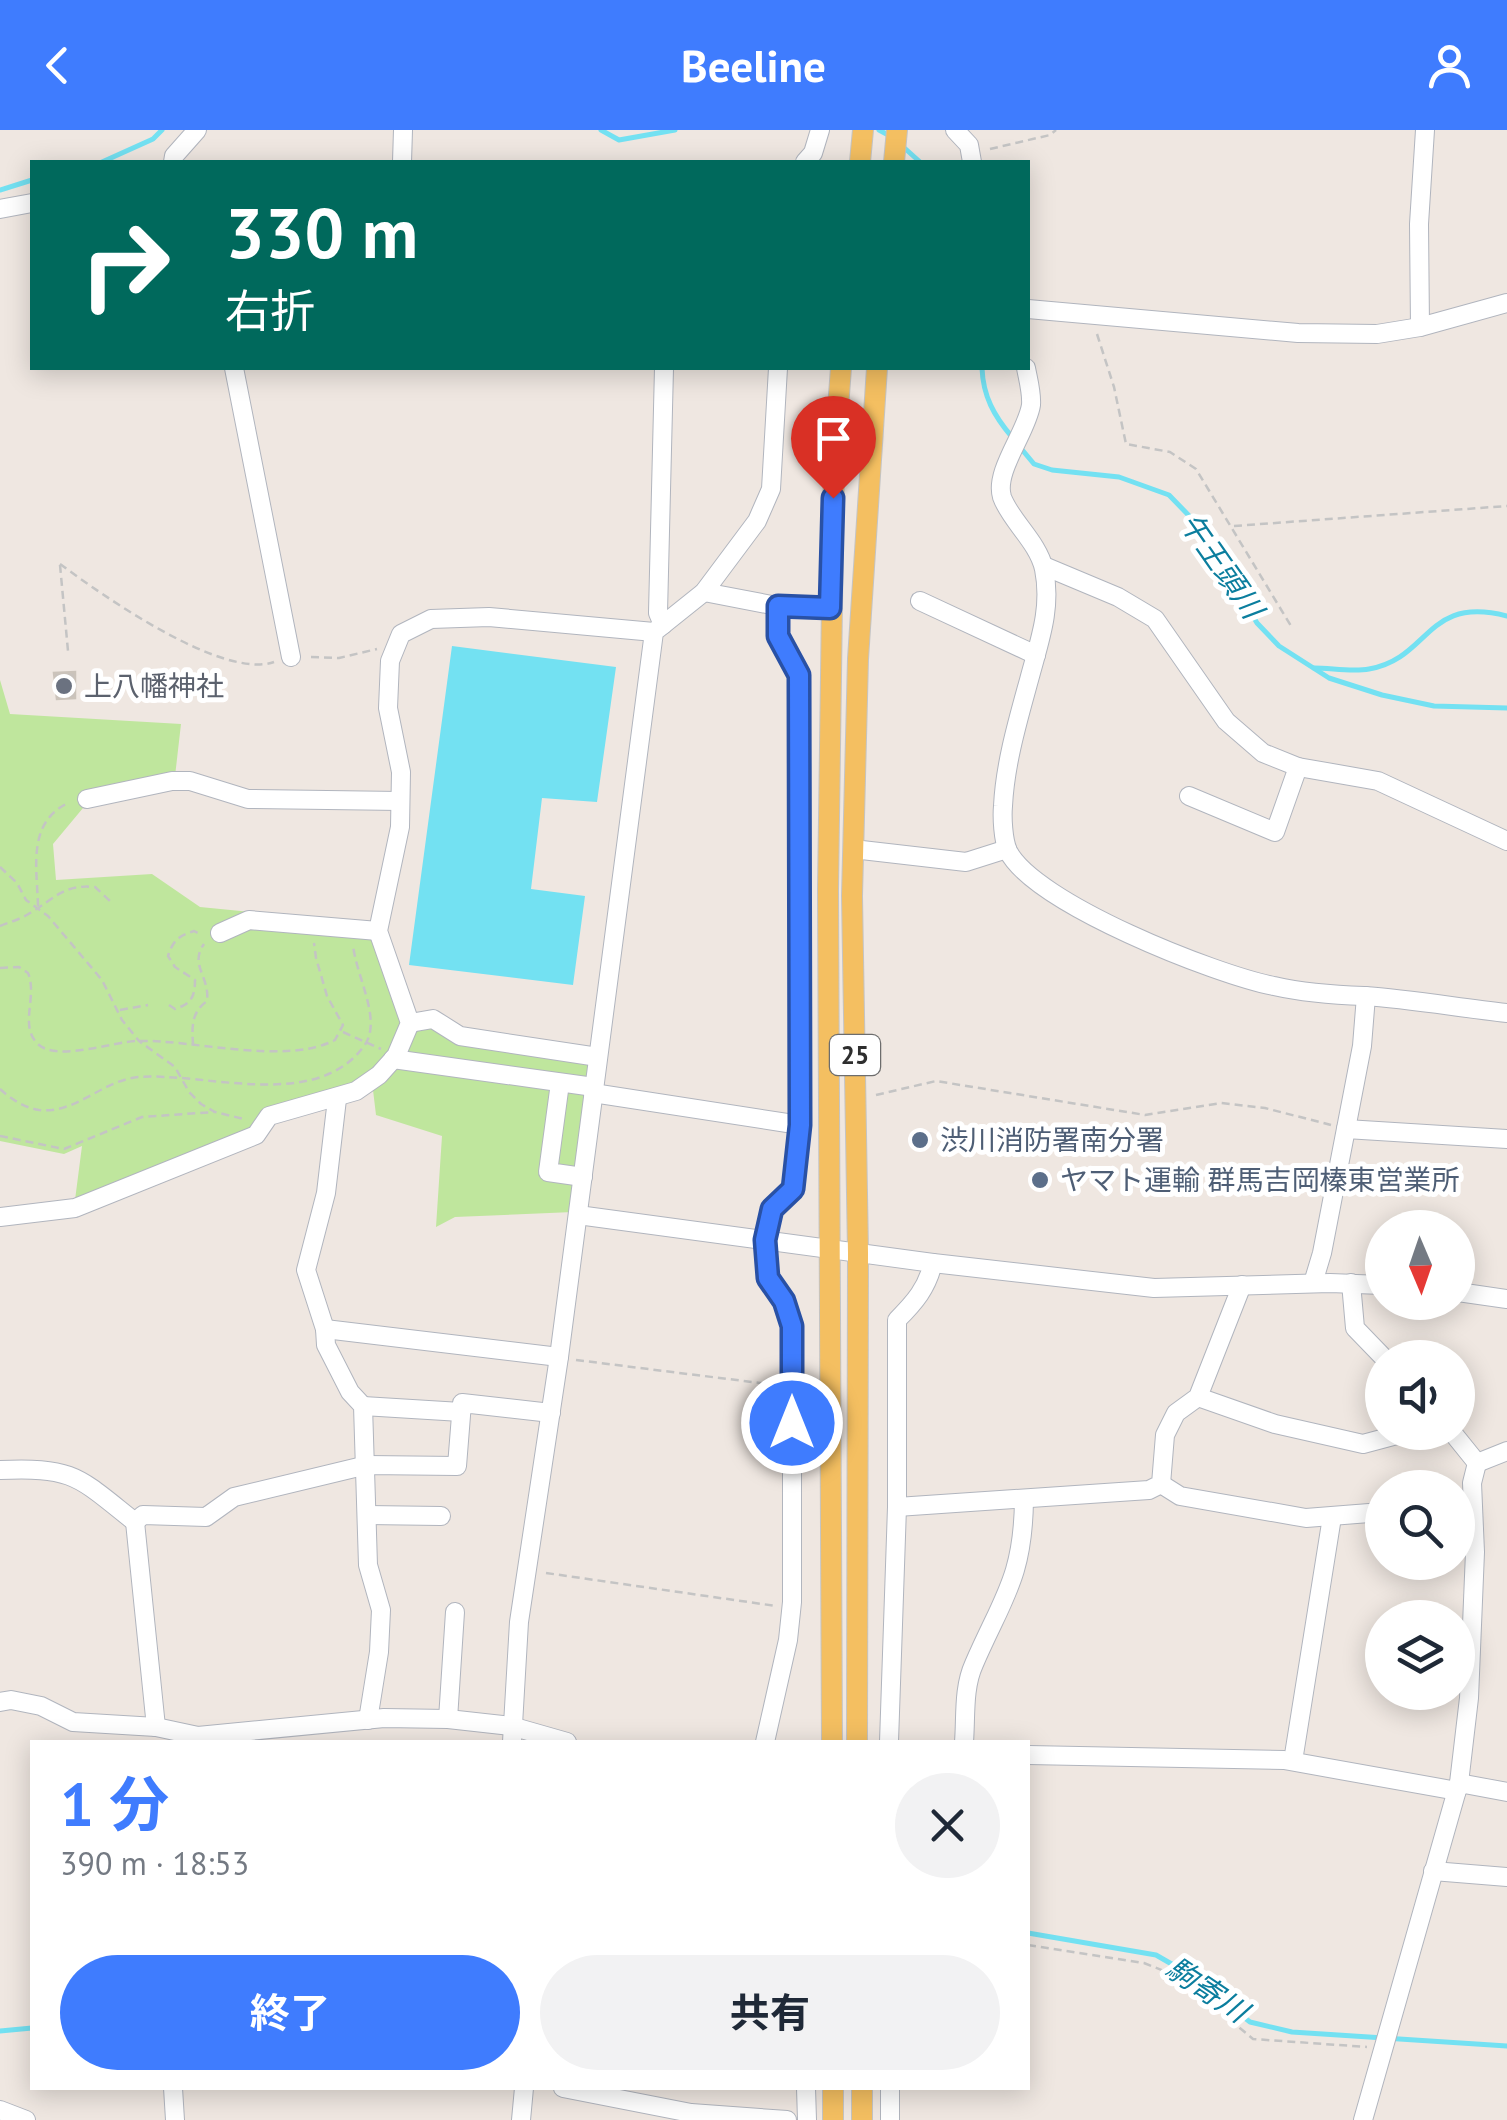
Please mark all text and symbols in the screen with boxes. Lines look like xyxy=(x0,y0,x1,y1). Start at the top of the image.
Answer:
text: Beeline xyxy=(681,36,826,94)
icon: back xyxy=(30,38,85,93)
icon: person xyxy=(1422,38,1477,93)
text: 330 m xyxy=(225,187,418,277)
icon: right xyxy=(60,200,190,330)
text: 右折 xyxy=(225,281,315,339)
pin xyxy=(791,396,876,499)
icon: arrive xyxy=(806,411,861,466)
water label: 午王頭川 xyxy=(1172,505,1274,628)
place label: 上八幡神社 xyxy=(84,667,224,704)
marker: 上八幡神社 xyxy=(53,675,75,697)
road number: 25 xyxy=(830,1035,880,1075)
place label: 渋川消防署南分署 xyxy=(940,1121,1164,1158)
marker: 渋川消防署南分署 xyxy=(909,1129,931,1151)
place label: ヤマト運輸 群馬吉岡榛東営業所 xyxy=(1060,1161,1459,1198)
marker: ヤマト運輸 群馬吉岡榛東営業所 xyxy=(1029,1169,1051,1191)
north arrow xyxy=(1365,1210,1475,1320)
map controls xyxy=(1365,1210,1475,1710)
button: sound xyxy=(1365,1340,1475,1450)
position arrow xyxy=(740,1371,844,1475)
button: search xyxy=(1365,1470,1475,1580)
button: layers xyxy=(1365,1600,1475,1710)
text: 1 分 xyxy=(60,1765,169,1843)
button: close xyxy=(895,1773,1000,1878)
text: 390 m · 18:53 xyxy=(60,1842,249,1884)
water label: 駒寄川 xyxy=(1160,1947,1259,2032)
button: 終了 xyxy=(60,1955,520,2070)
button: 共有 xyxy=(540,1955,1000,2070)

